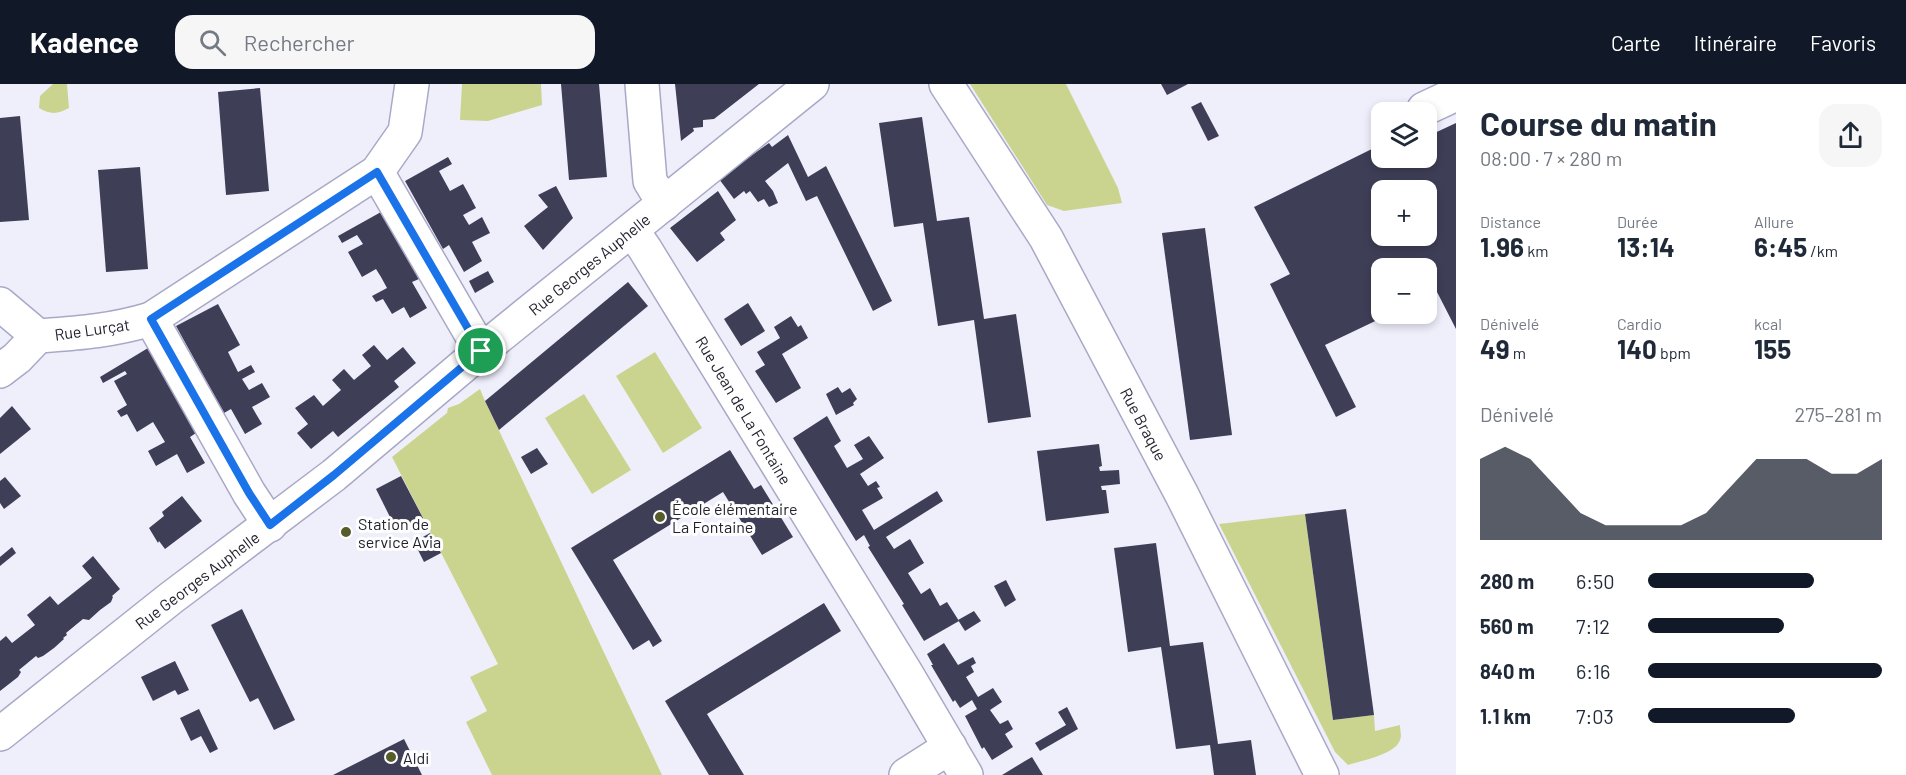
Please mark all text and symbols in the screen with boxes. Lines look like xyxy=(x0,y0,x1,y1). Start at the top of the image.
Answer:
search box xyxy=(175,15,595,69)
text: Kadence xyxy=(30,25,139,59)
icon: search xyxy=(196,26,229,59)
text: Rechercher xyxy=(244,29,355,55)
text: Carte xyxy=(1611,30,1661,55)
text: Itinéraire xyxy=(1694,30,1777,55)
text: Favoris xyxy=(1810,30,1876,55)
map controls xyxy=(1371,102,1437,324)
button: layers xyxy=(1371,102,1437,168)
text: Course du matin xyxy=(1480,103,1717,143)
button: share xyxy=(1819,104,1882,167)
text: 08:00 · 7 × 280 m xyxy=(1480,146,1622,170)
button: + xyxy=(1371,180,1437,246)
street label: Rue Georges Auphelle xyxy=(524,209,654,319)
text: Distance xyxy=(1480,212,1541,231)
text: Durée xyxy=(1617,212,1658,231)
text: Allure xyxy=(1754,212,1794,231)
text: 1.96 xyxy=(1480,231,1524,262)
text: 13:14 xyxy=(1617,231,1675,262)
text: 6:45 xyxy=(1754,231,1807,262)
text: km xyxy=(1524,241,1548,260)
text: /km xyxy=(1807,241,1838,260)
button: − xyxy=(1371,258,1437,324)
street label: Rue Lurçat xyxy=(53,314,131,344)
text: Dénivelé xyxy=(1480,314,1539,333)
text: Cardio xyxy=(1617,314,1662,333)
text: kcal xyxy=(1754,314,1782,333)
pin xyxy=(455,325,506,376)
street label: Rue Jean de La Fontaine xyxy=(692,332,796,488)
text: 49 xyxy=(1480,333,1510,364)
text: 140 xyxy=(1617,333,1657,364)
text: 155 xyxy=(1754,333,1791,364)
icon: arrive xyxy=(464,334,497,367)
text: m xyxy=(1510,343,1526,362)
text: bpm xyxy=(1657,343,1691,362)
street label: Rue Braque xyxy=(1117,384,1171,464)
text: Dénivelé xyxy=(1480,402,1554,426)
text: 275–281 m xyxy=(1794,402,1882,426)
place label: École élémentaire La Fontaine xyxy=(672,499,797,536)
marker: École élémentaire La Fontaine xyxy=(653,510,667,524)
place label: Station de service Avia xyxy=(358,514,441,551)
marker: Station de service Avia xyxy=(339,525,353,539)
street label: Rue Georges Auphelle xyxy=(131,527,263,633)
text: 280 m xyxy=(1480,569,1534,593)
text: 6:50 xyxy=(1576,569,1615,593)
text: 560 m xyxy=(1480,614,1534,638)
text: 7:12 xyxy=(1576,614,1610,638)
text: 840 m xyxy=(1480,659,1535,683)
text: 6:16 xyxy=(1576,659,1610,683)
text: 1.1 km xyxy=(1480,704,1531,728)
text: 7:03 xyxy=(1576,704,1614,728)
place label: Aldi xyxy=(403,748,429,767)
marker: Aldi xyxy=(384,750,398,764)

